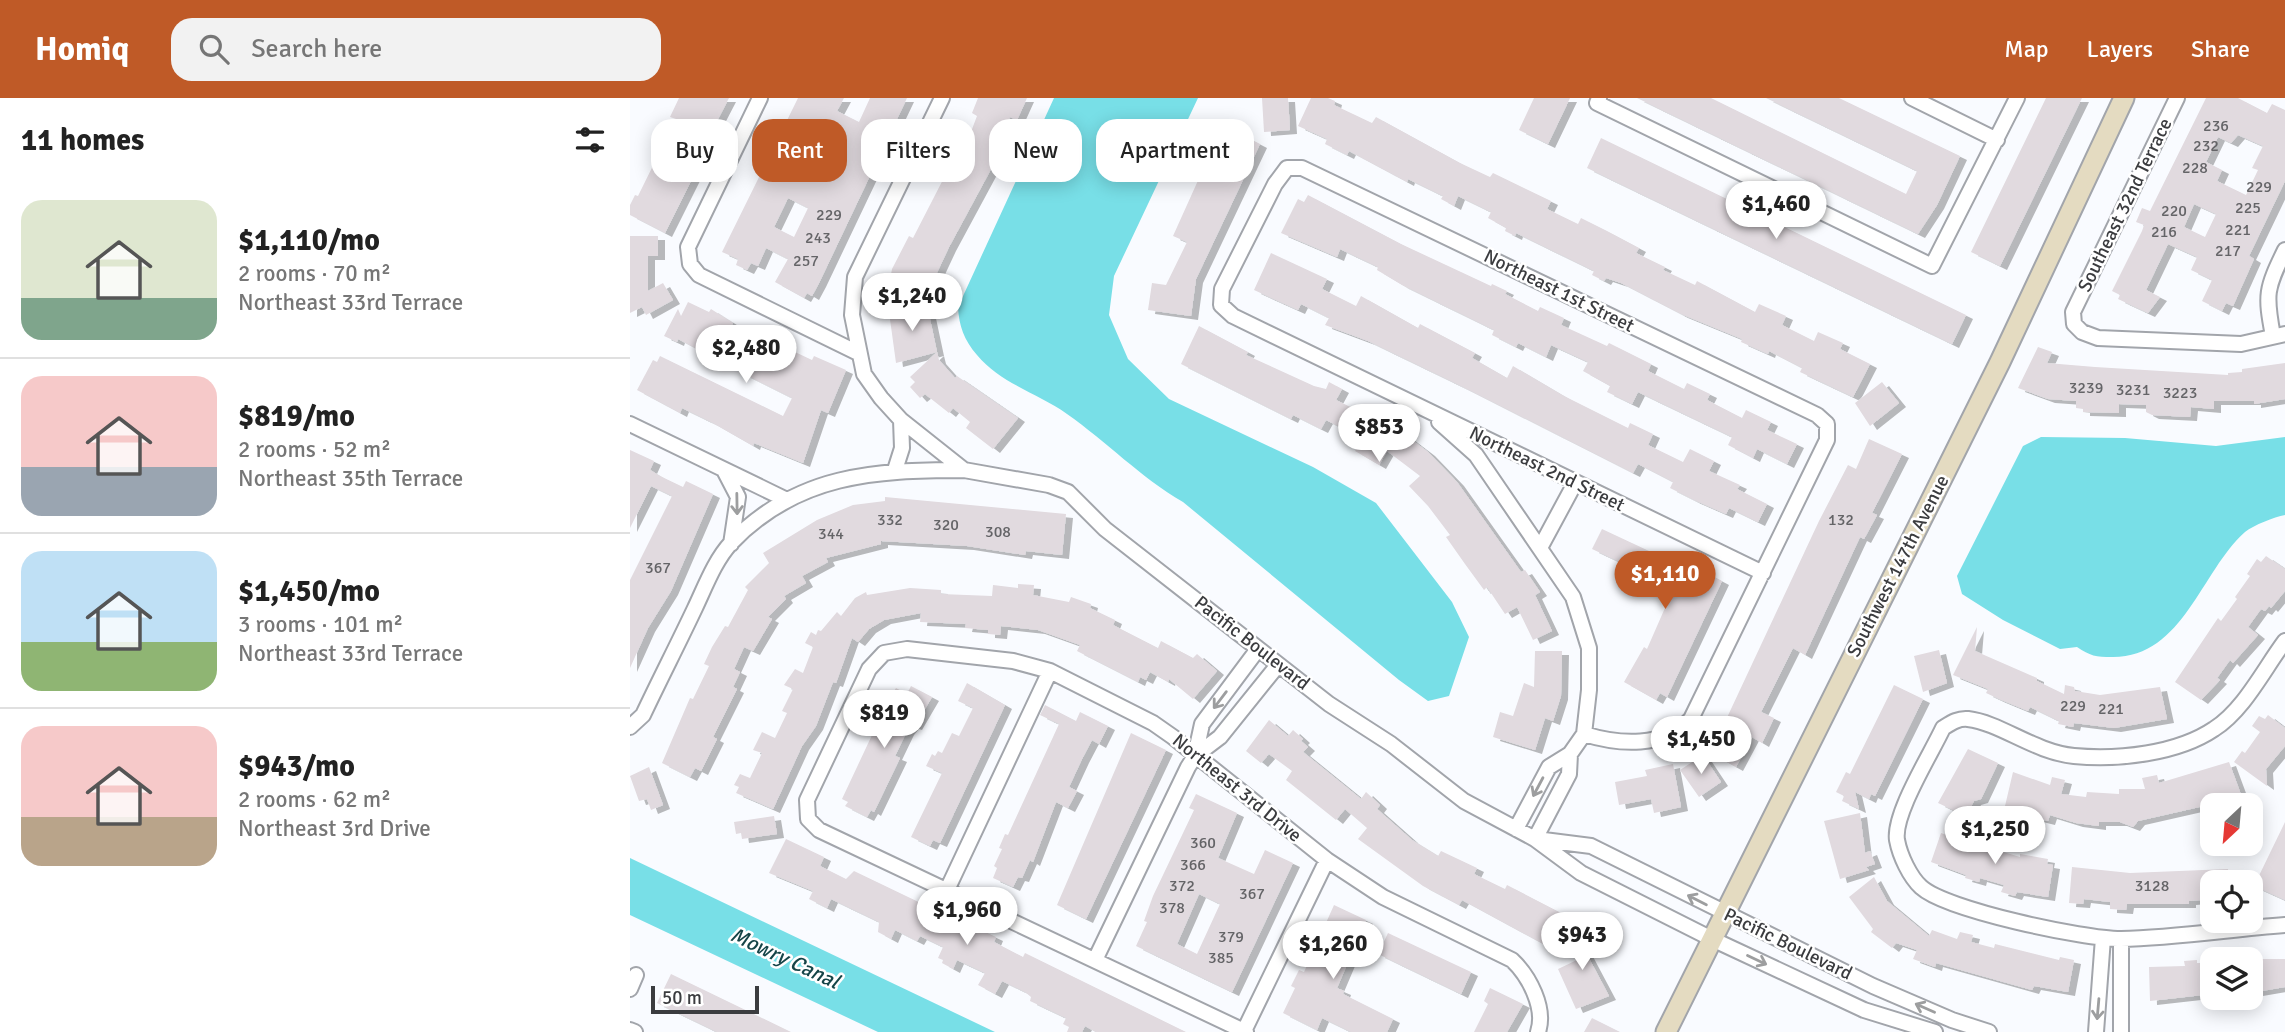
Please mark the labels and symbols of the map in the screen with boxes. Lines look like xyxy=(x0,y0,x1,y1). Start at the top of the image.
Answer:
street label: Southeast 32nd Terrace xyxy=(2073,114,2177,296)
house number: 236 xyxy=(2203,116,2229,136)
house number: 232 xyxy=(2193,136,2219,156)
house number: 228 xyxy=(2182,158,2208,178)
house number: 229 xyxy=(2246,177,2272,197)
pin: $1,460 xyxy=(1719,181,1833,241)
house number: 225 xyxy=(2235,198,2261,218)
house number: 220 xyxy=(2161,201,2187,221)
house number: 229 xyxy=(816,205,842,225)
house number: 221 xyxy=(2225,220,2251,240)
house number: 216 xyxy=(2151,222,2177,242)
house number: 243 xyxy=(805,228,831,248)
house number: 217 xyxy=(2215,241,2241,261)
street label: Northeast 1st Street xyxy=(1480,244,1638,338)
house number: 257 xyxy=(793,251,819,271)
pin: $1,240 xyxy=(855,274,969,333)
pin: $2,480 xyxy=(689,326,803,385)
house number: 3239 xyxy=(2069,378,2103,398)
house number: 3231 xyxy=(2116,380,2150,400)
house number: 3223 xyxy=(2163,383,2197,403)
pin: $853 xyxy=(1338,404,1420,464)
street label: Northeast 2nd Street xyxy=(1465,421,1629,517)
street label: Southwest 147th Avenue xyxy=(1842,471,1954,661)
one-way arrow xyxy=(730,492,744,515)
house number: 332 xyxy=(877,510,903,530)
house number: 132 xyxy=(1828,510,1854,530)
house number: 320 xyxy=(933,515,959,535)
house number: 308 xyxy=(985,522,1011,542)
house number: 344 xyxy=(818,524,844,544)
pin: $1,110 xyxy=(1608,552,1722,611)
house number: 367 xyxy=(645,558,671,578)
street label: Pacific Boulevard xyxy=(1189,590,1315,696)
pin: $819 xyxy=(843,690,925,750)
one-way arrow xyxy=(1213,690,1228,708)
house number: 229 xyxy=(2060,696,2086,716)
house number: 221 xyxy=(2098,699,2124,719)
pin: $1,450 xyxy=(1644,716,1758,776)
street label: Northeast 3rd Drive xyxy=(1168,729,1306,847)
one-way arrow xyxy=(1531,776,1545,797)
north arrow xyxy=(2200,793,2263,856)
pin: $1,250 xyxy=(1938,806,2052,866)
house number: 360 xyxy=(1190,833,1216,853)
house number: 366 xyxy=(1180,855,1206,875)
house number: 372 xyxy=(1169,876,1195,896)
house number: 3128 xyxy=(2135,876,2169,896)
house number: 367 xyxy=(1239,884,1265,904)
pin: $1,960 xyxy=(910,888,1024,947)
one-way arrow xyxy=(1687,893,1708,907)
house number: 378 xyxy=(1159,898,1185,918)
street label: Pacific Boulevard xyxy=(1720,903,1856,985)
pin: $943 xyxy=(1541,912,1623,972)
water label: Mowry Canal xyxy=(726,921,845,995)
pin: $1,260 xyxy=(1276,922,1390,981)
house number: 379 xyxy=(1218,927,1244,947)
house number: 385 xyxy=(1208,948,1234,968)
one-way arrow xyxy=(1746,954,1767,968)
scale bar xyxy=(651,983,760,1015)
one-way arrow xyxy=(2091,998,2104,1020)
one-way arrow xyxy=(1915,1001,1936,1014)

